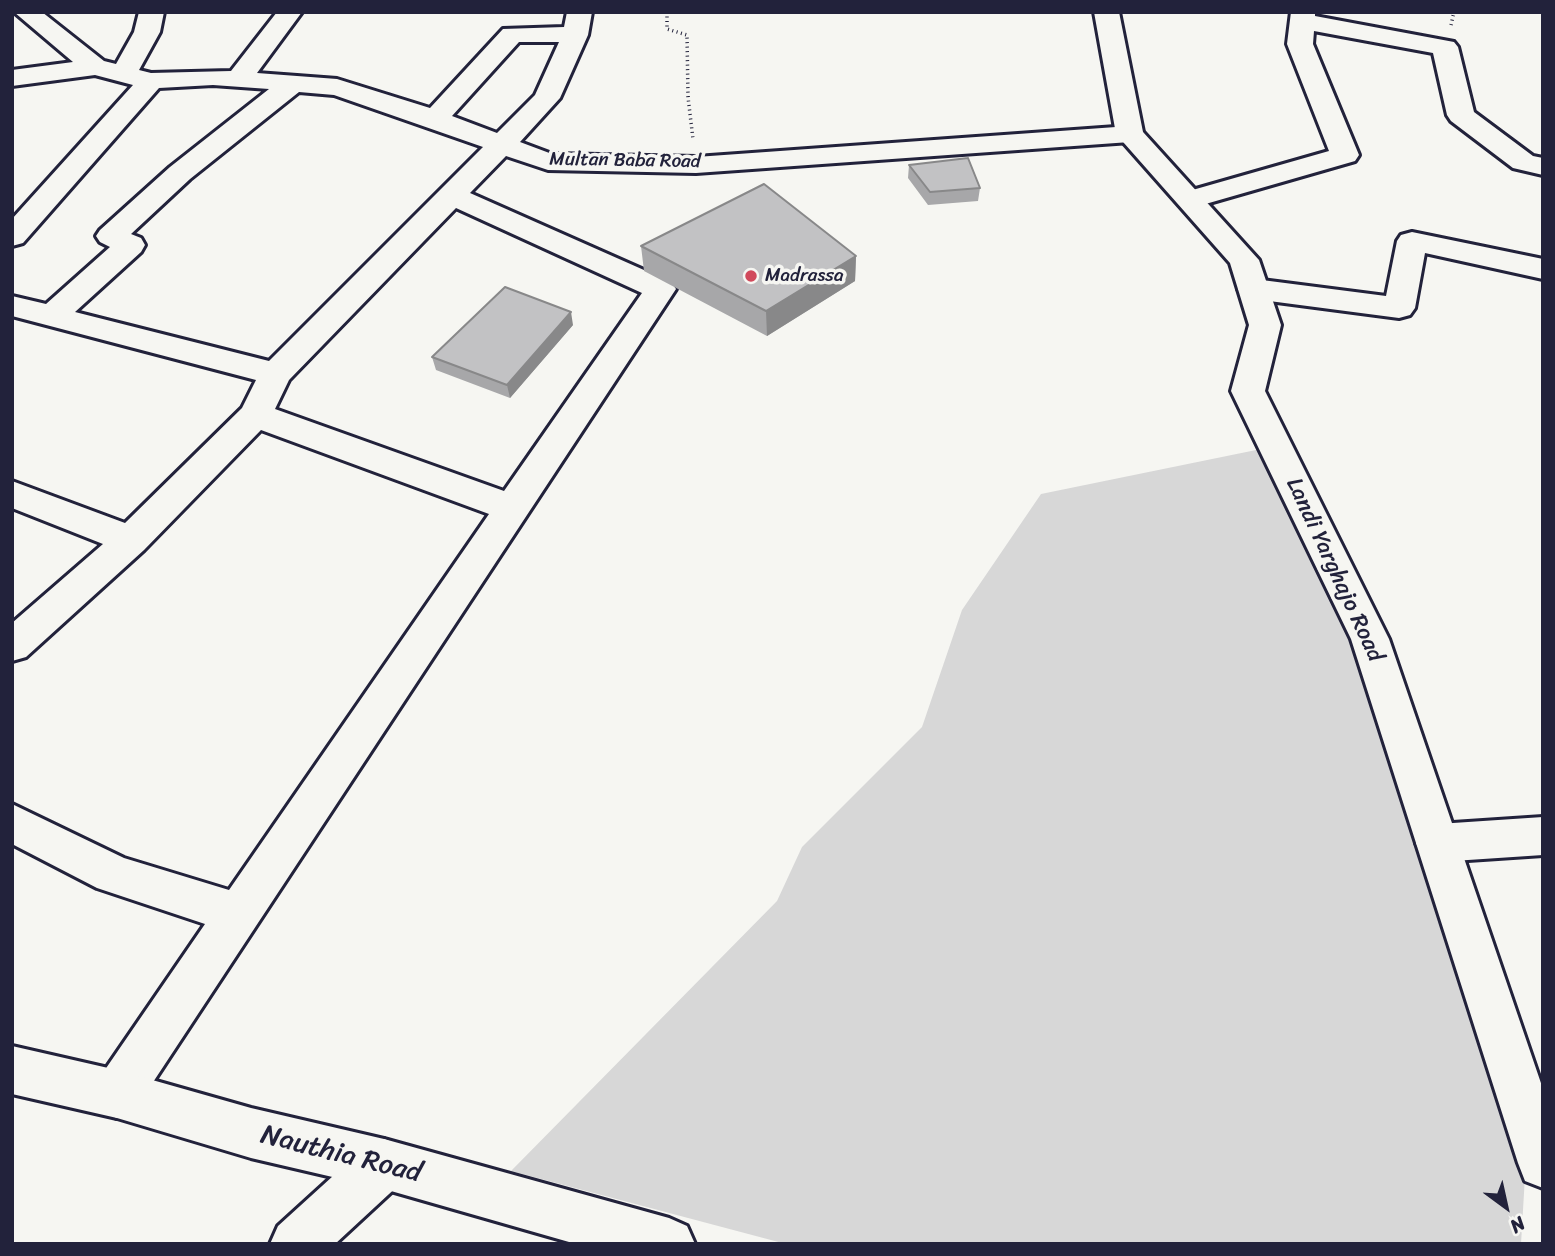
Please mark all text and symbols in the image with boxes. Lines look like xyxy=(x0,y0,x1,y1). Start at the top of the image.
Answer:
street label: Multan Baba Road xyxy=(549,148,701,174)
place label: Madrassa xyxy=(765,265,843,287)
marker: Madrassa xyxy=(743,268,759,284)
street label: Landi Yarghajo Road xyxy=(1279,474,1389,666)
street label: Nauthia Road xyxy=(257,1119,425,1191)
north arrow xyxy=(1471,1172,1541,1242)
text: N xyxy=(1503,1208,1532,1242)

